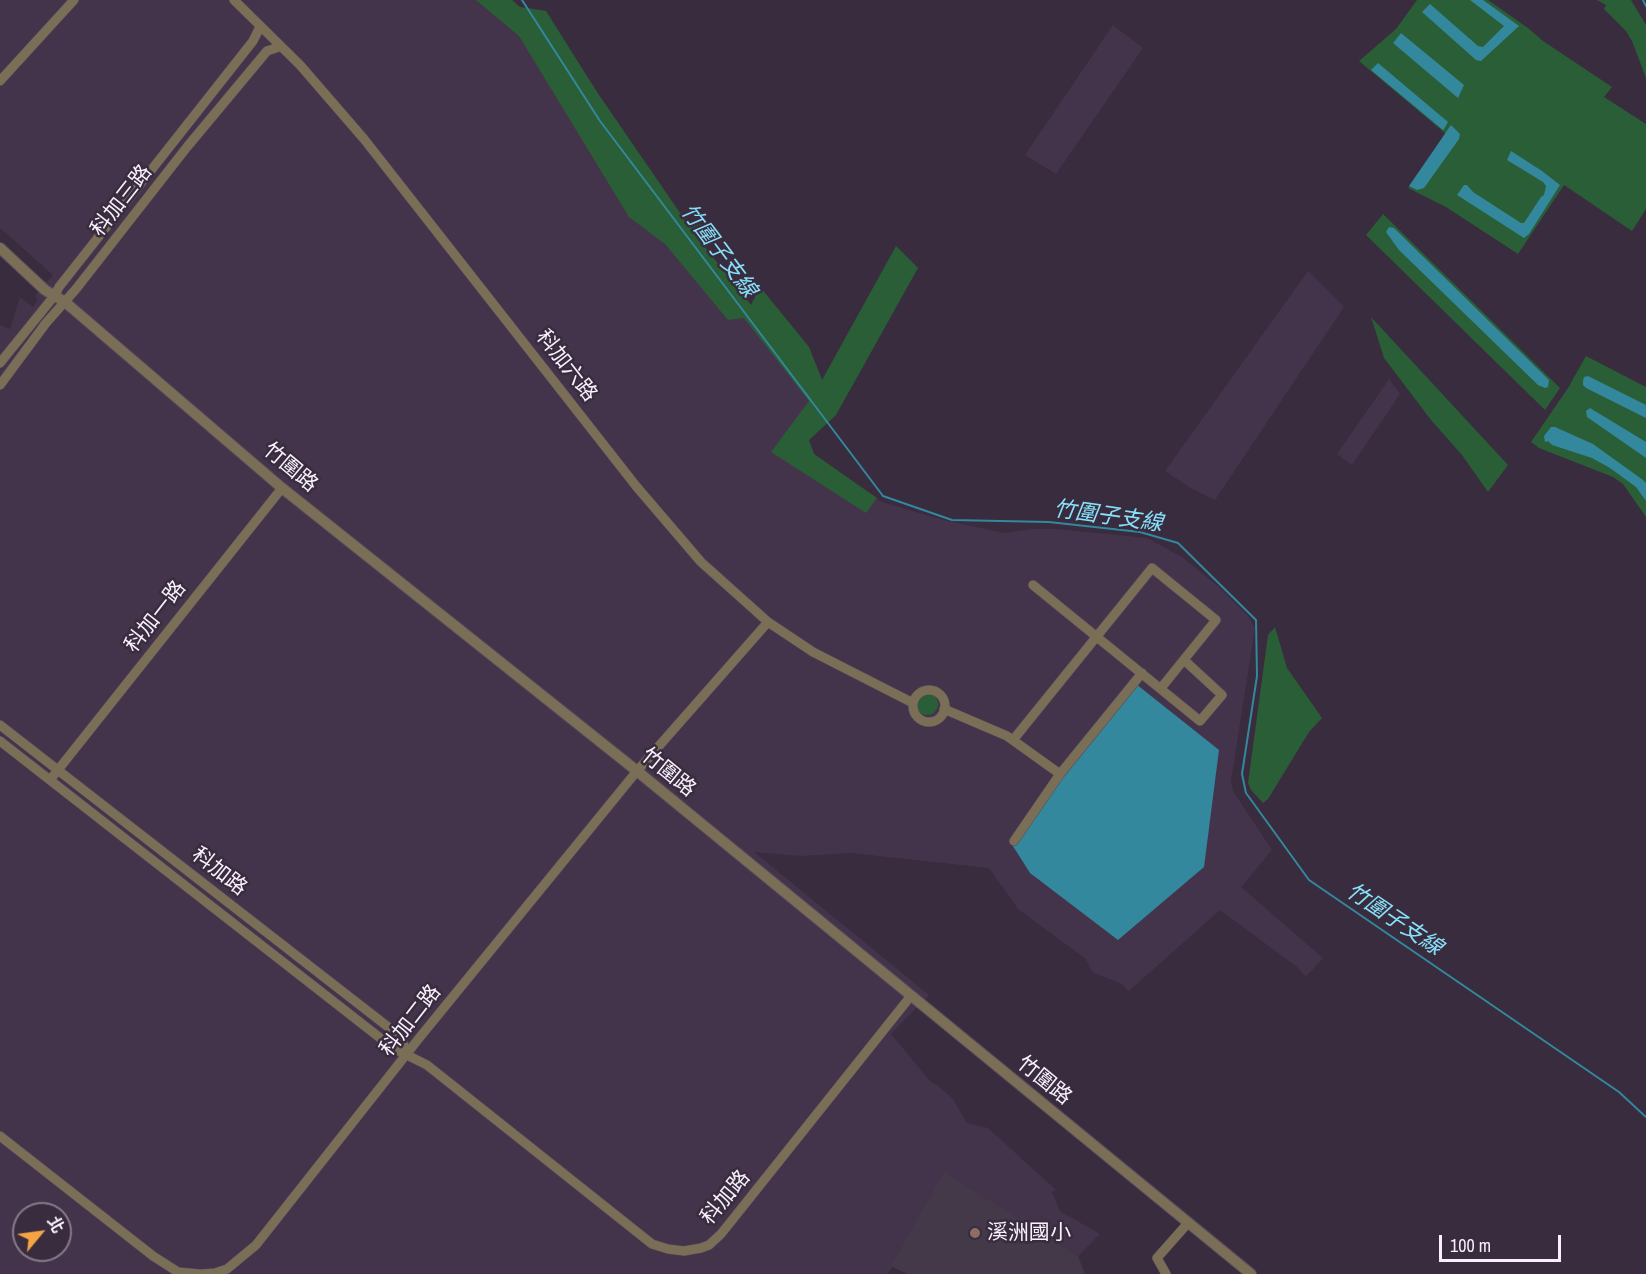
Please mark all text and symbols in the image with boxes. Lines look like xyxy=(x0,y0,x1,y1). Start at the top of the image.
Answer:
street label: 科加三路 xyxy=(86,160,158,242)
water label: 竹圍子支線 xyxy=(674,199,762,303)
street label: 科加六路 xyxy=(530,325,602,407)
street label: 竹圍路 xyxy=(258,438,322,498)
water label: 竹圍子支線 xyxy=(1052,496,1164,538)
street label: 科加一路 xyxy=(120,576,192,658)
street label: 竹圍路 xyxy=(636,743,700,803)
street label: 科加路 xyxy=(186,843,252,901)
water label: 竹圍子支線 xyxy=(1341,878,1447,962)
street label: 科加二路 xyxy=(375,980,447,1062)
street label: 竹圍路 xyxy=(1012,1051,1076,1111)
street label: 科加路 xyxy=(696,1166,756,1230)
north arrow xyxy=(12,1202,72,1262)
text: 北 xyxy=(42,1212,69,1237)
place label: 溪洲國小 xyxy=(987,1220,1071,1246)
scale bar xyxy=(1442,1223,1564,1261)
marker: 溪洲國小 xyxy=(968,1226,982,1240)
text: 100 m xyxy=(1450,1233,1491,1258)

